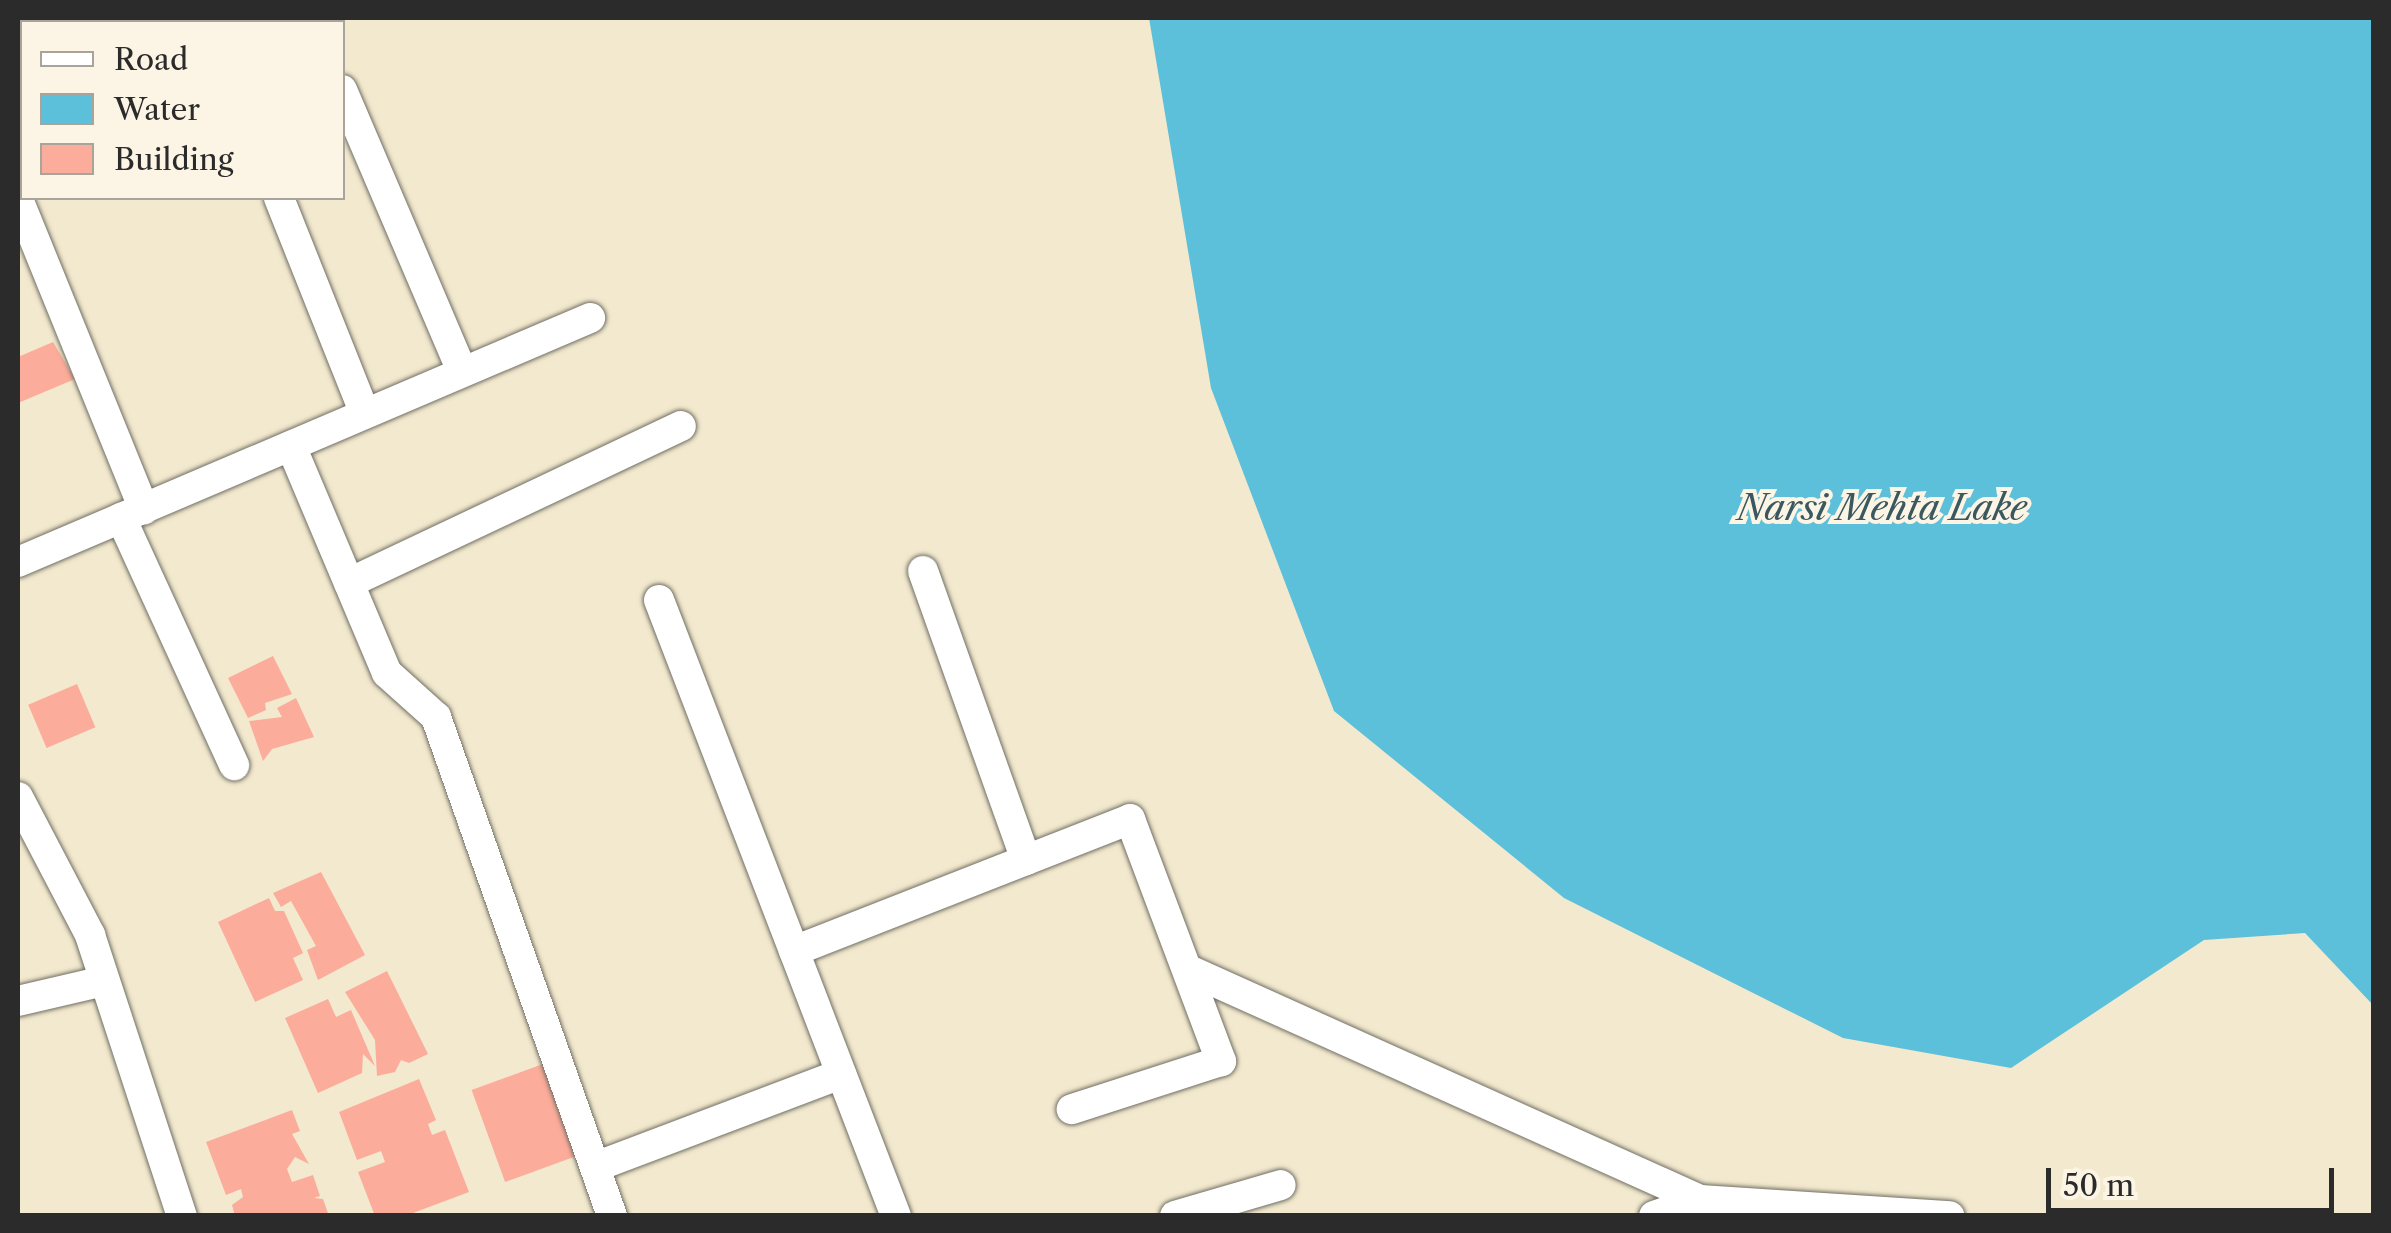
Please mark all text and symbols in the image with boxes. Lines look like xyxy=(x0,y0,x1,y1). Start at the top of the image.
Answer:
legend xyxy=(20,20,345,200)
text: Road xyxy=(114,41,188,78)
text: Water xyxy=(114,91,200,128)
text: Building xyxy=(114,141,234,178)
water label: Narsi Mehta Lake xyxy=(1737,487,2027,529)
scale bar xyxy=(2051,1148,2338,1210)
text: 50 m xyxy=(2063,1167,2134,1204)

